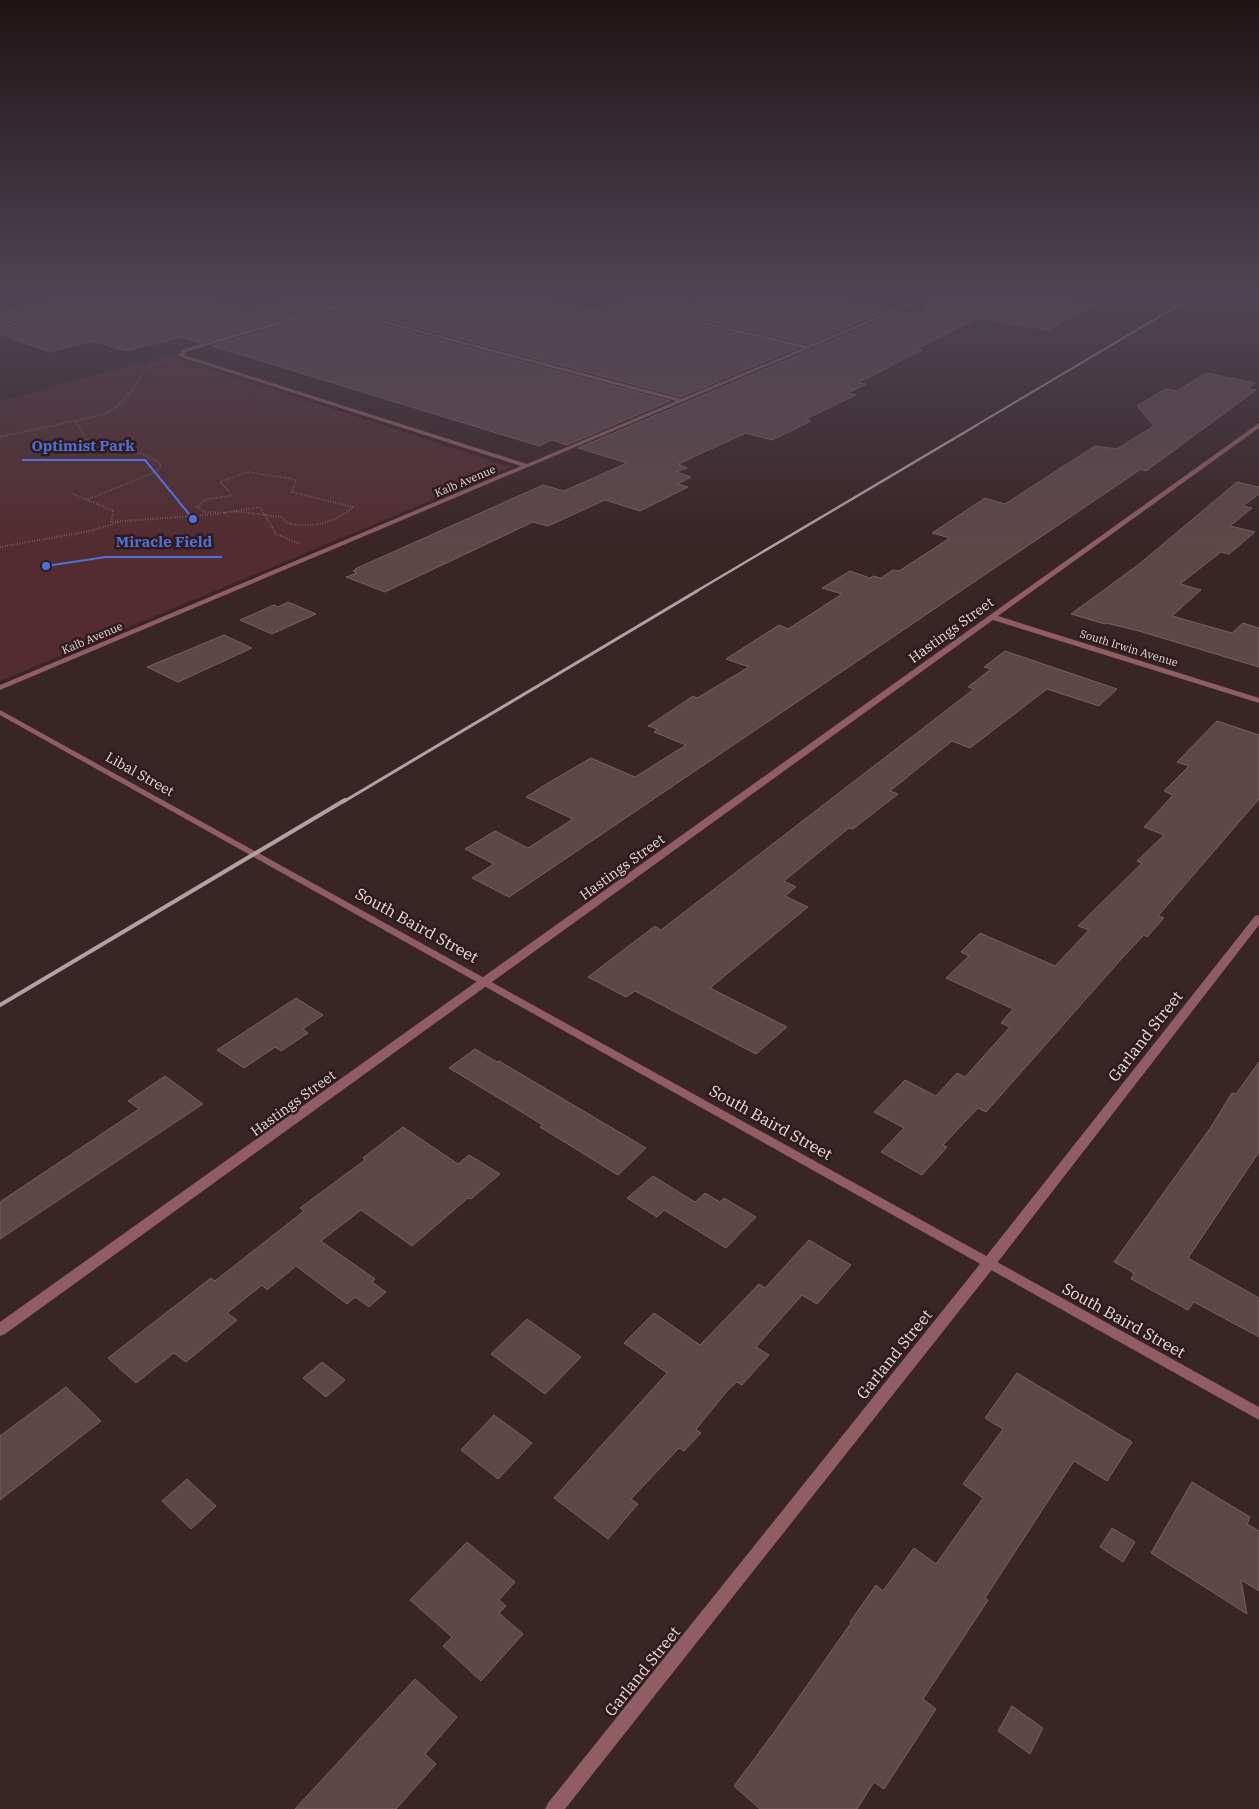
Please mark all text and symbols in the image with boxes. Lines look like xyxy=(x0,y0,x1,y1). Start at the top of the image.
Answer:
callout: Optimist Park xyxy=(22,430,145,460)
text: Optimist Park xyxy=(31,436,135,455)
street label: Kalb Avenue xyxy=(432,462,498,500)
callout: Miracle Field xyxy=(106,527,222,557)
text: Miracle Field xyxy=(116,532,213,551)
street label: Hastings Street xyxy=(905,593,997,667)
street label: Kalb Avenue xyxy=(59,619,125,657)
street label: South Irwin Avenue xyxy=(1078,626,1180,670)
street label: Libal Street xyxy=(103,748,177,800)
street label: Hastings Street xyxy=(576,830,668,904)
street label: South Baird Street xyxy=(352,883,482,967)
street label: Garland Street xyxy=(1103,986,1187,1085)
street label: Hastings Street xyxy=(247,1066,339,1140)
street label: South Baird Street xyxy=(706,1080,836,1164)
street label: South Baird Street xyxy=(1059,1278,1189,1362)
street label: Garland Street xyxy=(852,1305,936,1403)
street label: Garland Street xyxy=(600,1622,684,1720)

